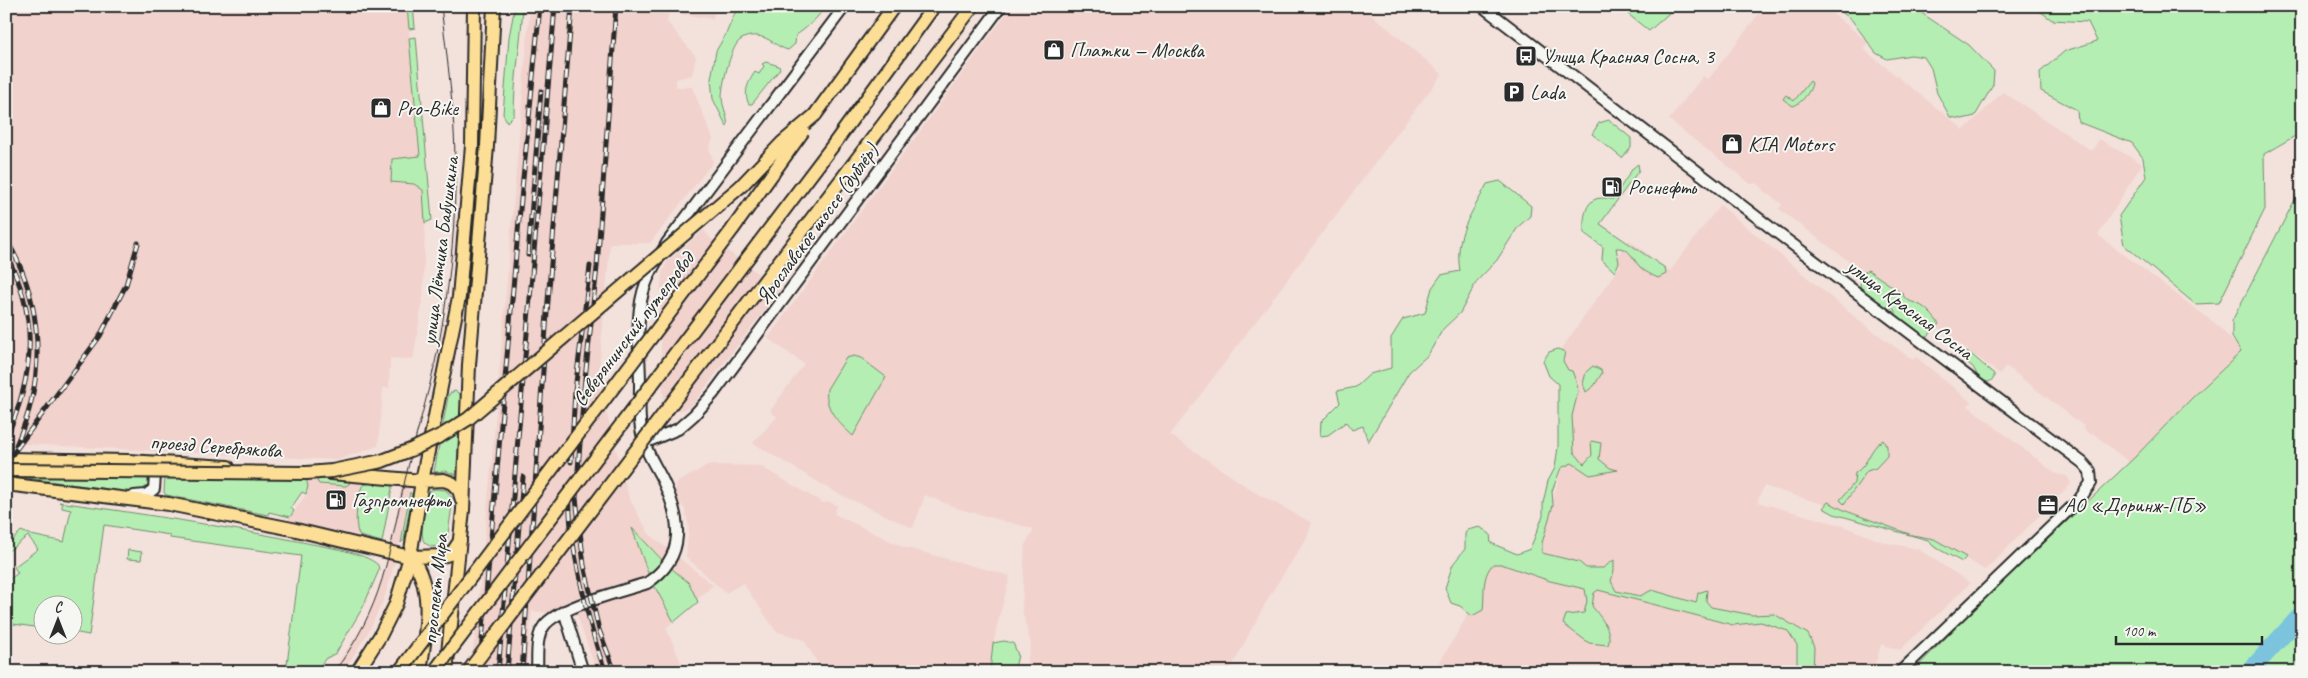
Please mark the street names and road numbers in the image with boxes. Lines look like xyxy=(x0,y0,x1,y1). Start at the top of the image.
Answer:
street label: Ярославское шоссе (дублёр) xyxy=(750,138,885,310)
street label: улица Лётчика Бабушкина xyxy=(415,153,465,349)
street label: Северянинский путепровод xyxy=(566,245,701,411)
street label: улица Красная Сосна xyxy=(1840,252,1980,366)
street label: проезд Серебрякова xyxy=(149,428,284,464)
street label: проспект Мира xyxy=(416,531,454,645)

